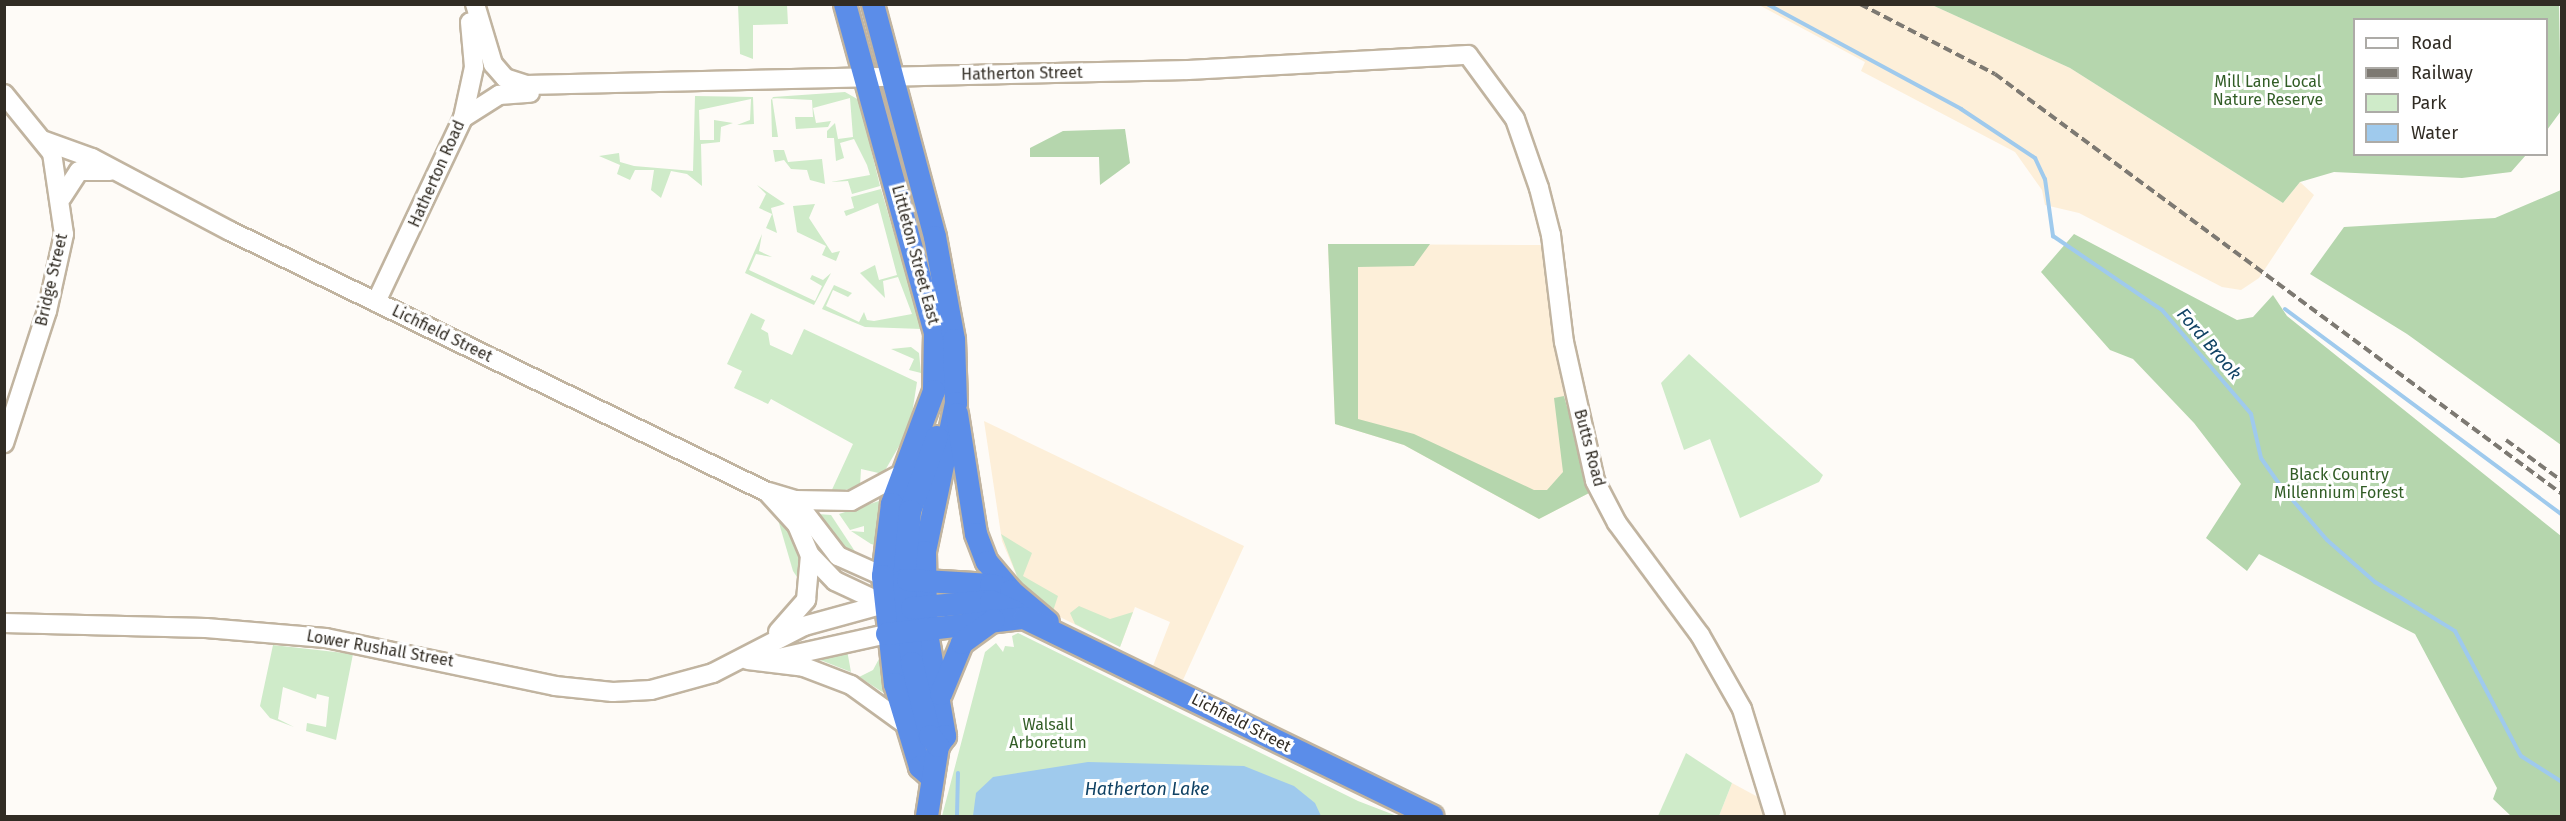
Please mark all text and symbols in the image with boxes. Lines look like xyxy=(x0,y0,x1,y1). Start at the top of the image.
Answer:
legend xyxy=(2353,18,2548,156)
text: Road xyxy=(2411,32,2453,54)
text: Railway xyxy=(2411,62,2473,84)
street label: Hatherton Street xyxy=(961,63,1083,85)
park label: Mill Lane Local Nature Reserve xyxy=(2213,72,2323,110)
text: Park xyxy=(2411,92,2446,114)
street label: Hatherton Road xyxy=(405,118,469,230)
text: Water xyxy=(2411,122,2458,144)
street label: Littleton Street East xyxy=(887,183,943,327)
street label: Bridge Street xyxy=(32,232,72,328)
street label: Lichfield Street xyxy=(389,301,495,367)
water label: Ford Brook xyxy=(2172,304,2246,384)
street label: Butts Road xyxy=(1569,407,1609,489)
park label: Black Country Millennium Forest xyxy=(2274,465,2404,503)
street label: Lower Rushall Street xyxy=(305,627,455,671)
street label: Lichfield Street xyxy=(1188,690,1294,756)
park label: Walsall Arboretum xyxy=(1009,715,1087,753)
water label: Hatherton Lake xyxy=(1085,778,1209,800)

